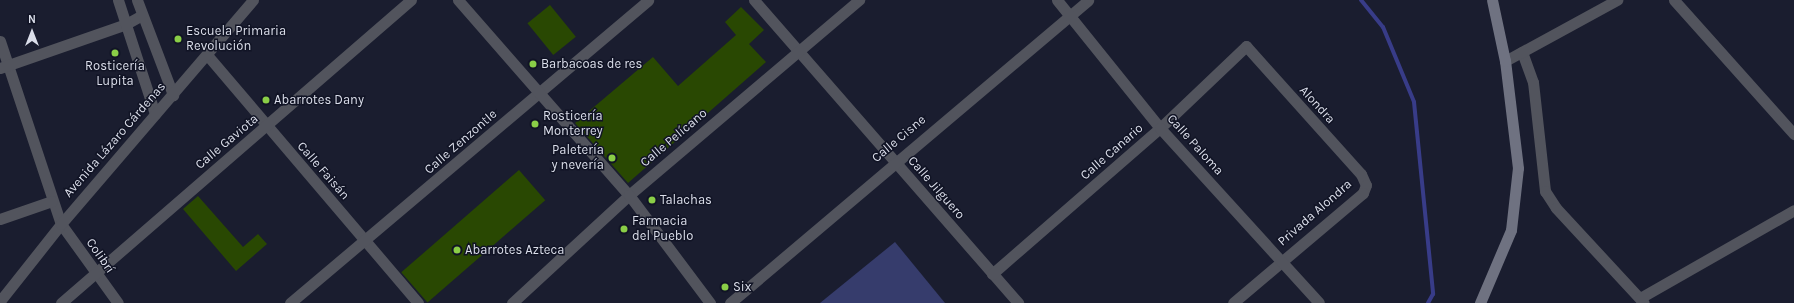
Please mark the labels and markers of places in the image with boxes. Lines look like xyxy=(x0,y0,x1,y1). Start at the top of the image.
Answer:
place label: Escuela Primaria Revolución xyxy=(186,24,286,55)
marker: Escuela Primaria Revolución xyxy=(173,34,183,44)
marker: Rosticería Lupita xyxy=(110,48,120,58)
place label: Barbacoas de res xyxy=(541,56,642,72)
place label: Rosticería Lupita xyxy=(85,59,145,90)
marker: Barbacoas de res xyxy=(528,59,538,69)
place label: Abarrotes Dany xyxy=(274,92,364,108)
marker: Abarrotes Dany xyxy=(261,95,271,105)
place label: Rosticería Monterrey xyxy=(543,109,603,140)
marker: Rosticería Monterrey xyxy=(530,119,540,129)
place label: Paletería y nevería xyxy=(551,143,604,174)
marker: Paletería y nevería xyxy=(607,153,617,163)
place label: Talachas xyxy=(660,192,712,208)
marker: Talachas xyxy=(647,195,657,205)
place label: Farmacia del Pueblo xyxy=(632,214,693,245)
marker: Farmacia del Pueblo xyxy=(619,224,629,234)
place label: Abarrotes Azteca xyxy=(465,242,564,258)
marker: Abarrotes Azteca xyxy=(452,245,462,255)
place label: Six xyxy=(733,279,751,295)
marker: Six xyxy=(720,282,730,292)

